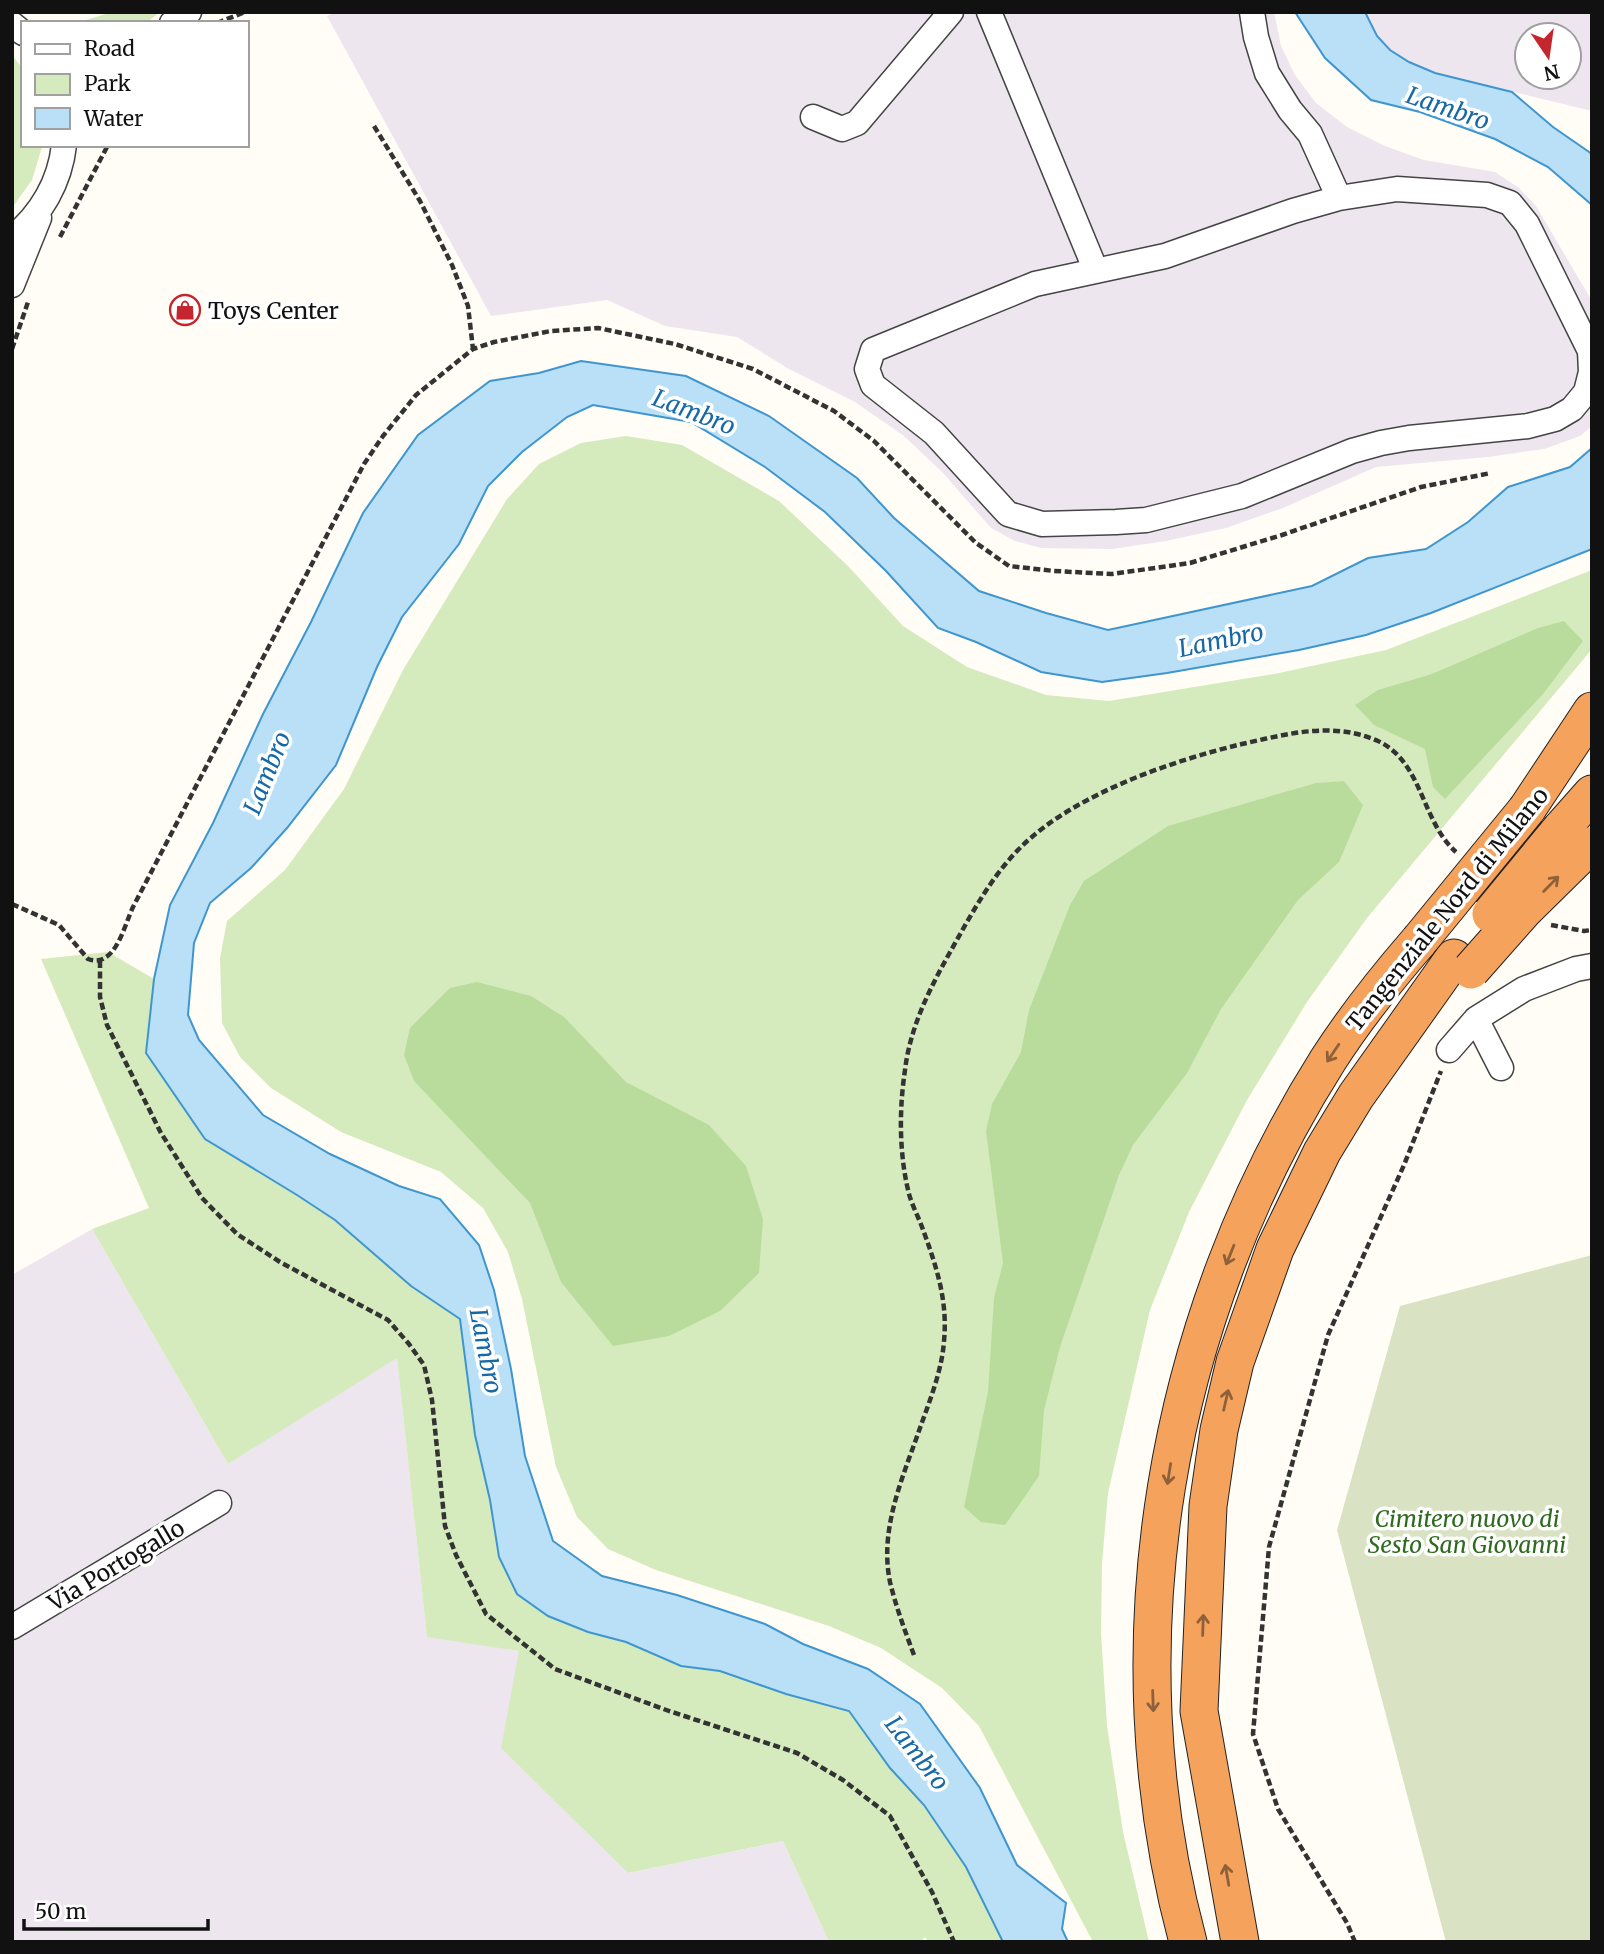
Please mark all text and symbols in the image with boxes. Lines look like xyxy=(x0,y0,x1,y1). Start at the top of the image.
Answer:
legend xyxy=(21,21,248,147)
north arrow xyxy=(1513,21,1583,91)
text: Road xyxy=(84,35,135,62)
text: N xyxy=(1542,59,1562,86)
text: Park xyxy=(84,70,131,97)
water label: Lambro xyxy=(1402,79,1494,137)
text: Water xyxy=(83,105,143,132)
shop icon: Toys Center xyxy=(168,293,202,327)
place label: Toys Center xyxy=(208,296,339,325)
water label: Lambro xyxy=(648,382,740,442)
water label: Lambro xyxy=(1176,616,1266,664)
water label: Lambro xyxy=(236,727,298,819)
street label: Tangenziale Nord di Milano xyxy=(1340,781,1554,1037)
one-way arrow xyxy=(1542,876,1559,893)
one-way arrow xyxy=(1326,1043,1340,1062)
one-way arrow xyxy=(1222,1244,1235,1266)
water label: Lambro xyxy=(463,1306,509,1396)
one-way arrow xyxy=(1221,1389,1234,1411)
one-way arrow xyxy=(1162,1462,1175,1485)
park label: Cimitero nuovo di Sesto San Giovanni xyxy=(1368,1504,1566,1559)
street label: Via Portogallo xyxy=(41,1513,190,1618)
one-way arrow xyxy=(1196,1614,1209,1637)
one-way arrow xyxy=(1147,1689,1160,1712)
water label: Lambro xyxy=(878,1709,956,1797)
one-way arrow xyxy=(1220,1864,1233,1887)
scale bar xyxy=(24,1888,208,1932)
text: 50 m xyxy=(35,1898,86,1925)

